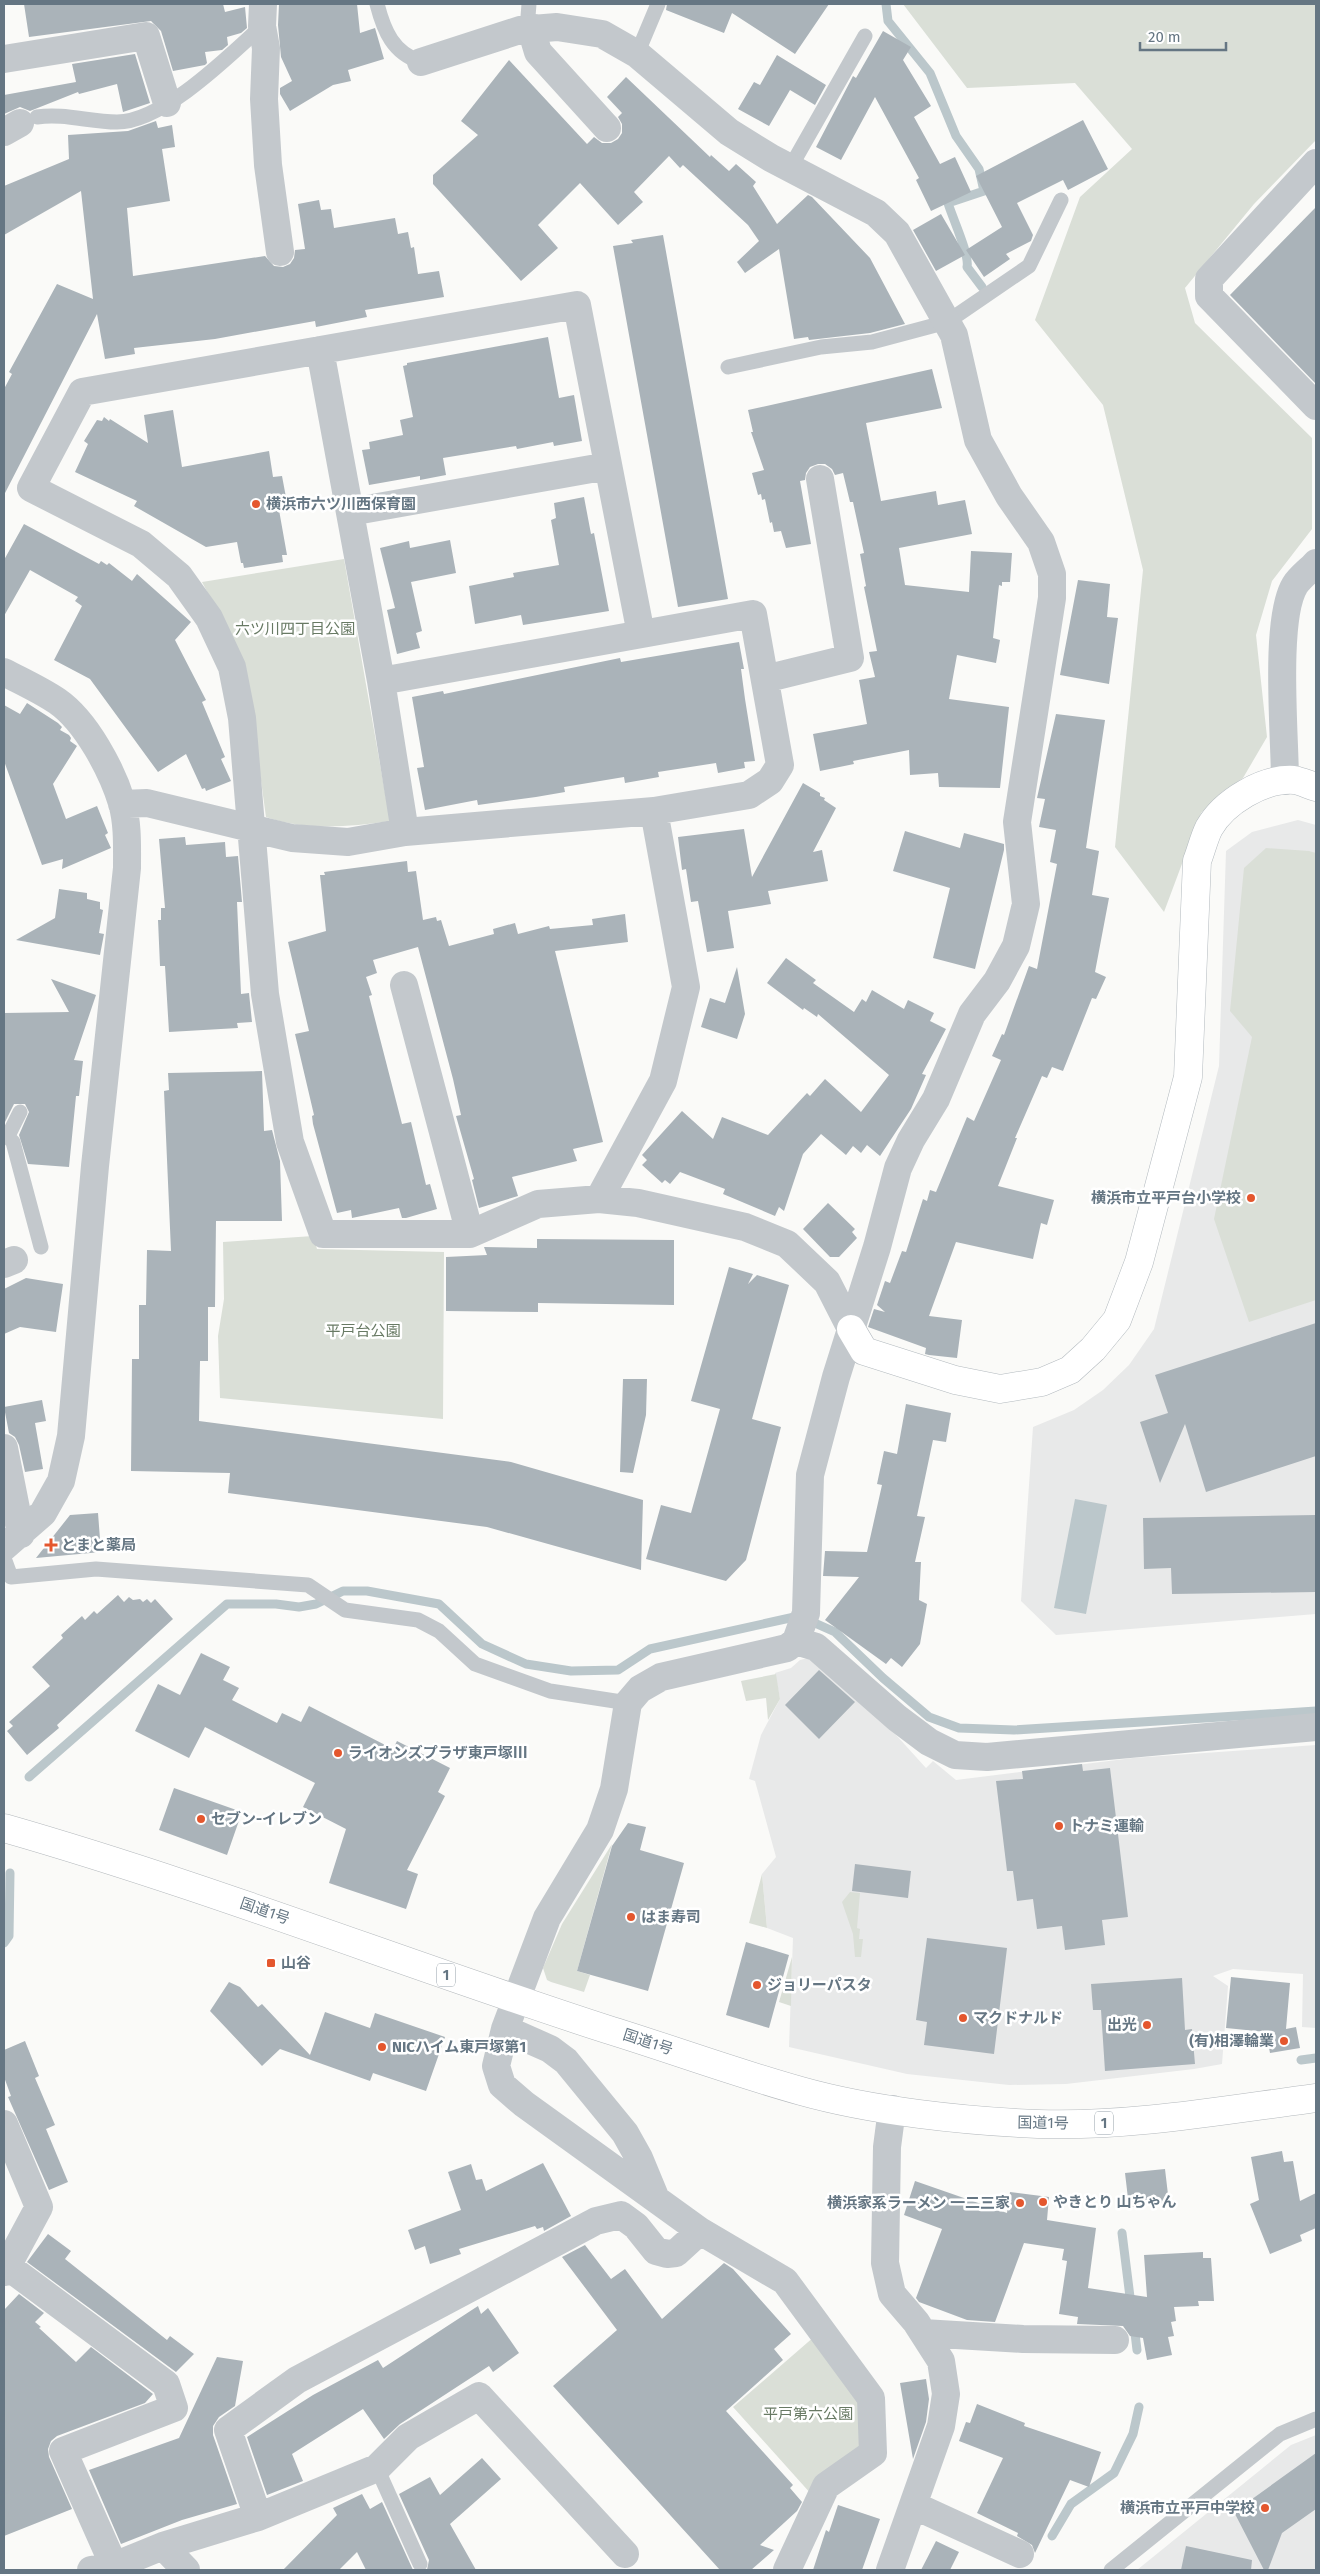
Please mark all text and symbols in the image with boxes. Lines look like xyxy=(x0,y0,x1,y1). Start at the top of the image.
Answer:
scale bar xyxy=(1140,20,1226,52)
text: 20 m xyxy=(1148,28,1181,46)
place label: 横浜市六ツ川西保育園 xyxy=(266,495,416,513)
marker: 横浜市六ツ川西保育園 xyxy=(250,498,262,510)
park label: 六ツ川四丁目公園 xyxy=(235,620,355,638)
place label: 横浜市立平戸台小学校 xyxy=(1091,1189,1241,1207)
marker: 横浜市立平戸台小学校 xyxy=(1245,1192,1257,1204)
park label: 平戸台公園 xyxy=(325,1322,401,1340)
place label: とまと薬局 xyxy=(61,1536,136,1554)
marker: とまと薬局 xyxy=(45,1539,57,1551)
place label: ライオンズプラザ東戸塚Ⅲ xyxy=(348,1744,528,1762)
marker: ライオンズプラザ東戸塚Ⅲ xyxy=(332,1747,344,1759)
place label: セブン-イレブン xyxy=(211,1810,322,1828)
marker: セブン-イレブン xyxy=(195,1813,207,1825)
place label: トナミ運輸 xyxy=(1069,1817,1144,1835)
marker: トナミ運輸 xyxy=(1053,1820,1065,1832)
street label: 国道1号 xyxy=(238,1894,292,1928)
place label: はま寿司 xyxy=(641,1908,701,1926)
marker: はま寿司 xyxy=(625,1911,637,1923)
place label: 山谷 xyxy=(281,1954,311,1972)
marker: 山谷 xyxy=(265,1957,277,1969)
road number: 1 xyxy=(437,1964,455,1986)
place label: ジョリーパスタ xyxy=(767,1976,872,1994)
marker: ジョリーパスタ xyxy=(751,1979,763,1991)
place label: マクドナルド xyxy=(973,2009,1063,2027)
marker: マクドナルド xyxy=(957,2012,969,2024)
place label: 出光 xyxy=(1107,2016,1137,2034)
marker: 出光 xyxy=(1141,2019,1153,2031)
street label: 国道1号 xyxy=(621,2025,675,2059)
place label: (有)相澤輪業 xyxy=(1189,2032,1274,2050)
marker: (有)相澤輪業 xyxy=(1278,2035,1290,2047)
place label: NICハイム東戸塚第1 xyxy=(392,2038,526,2056)
marker: NICハイム東戸塚第1 xyxy=(376,2041,388,2053)
road number: 1 xyxy=(1095,2112,1113,2134)
street label: 国道1号 xyxy=(1017,2114,1069,2132)
place label: やきとり 山ちゃん xyxy=(1053,2193,1177,2211)
place label: 横浜家系ラーメン 一二三家 xyxy=(827,2194,1010,2212)
marker: やきとり 山ちゃん xyxy=(1037,2196,1049,2208)
marker: 横浜家系ラーメン 一二三家 xyxy=(1014,2197,1026,2209)
park label: 平戸第六公園 xyxy=(763,2405,853,2423)
place label: 横浜市立平戸中学校 xyxy=(1120,2499,1255,2517)
marker: 横浜市立平戸中学校 xyxy=(1259,2502,1271,2514)

